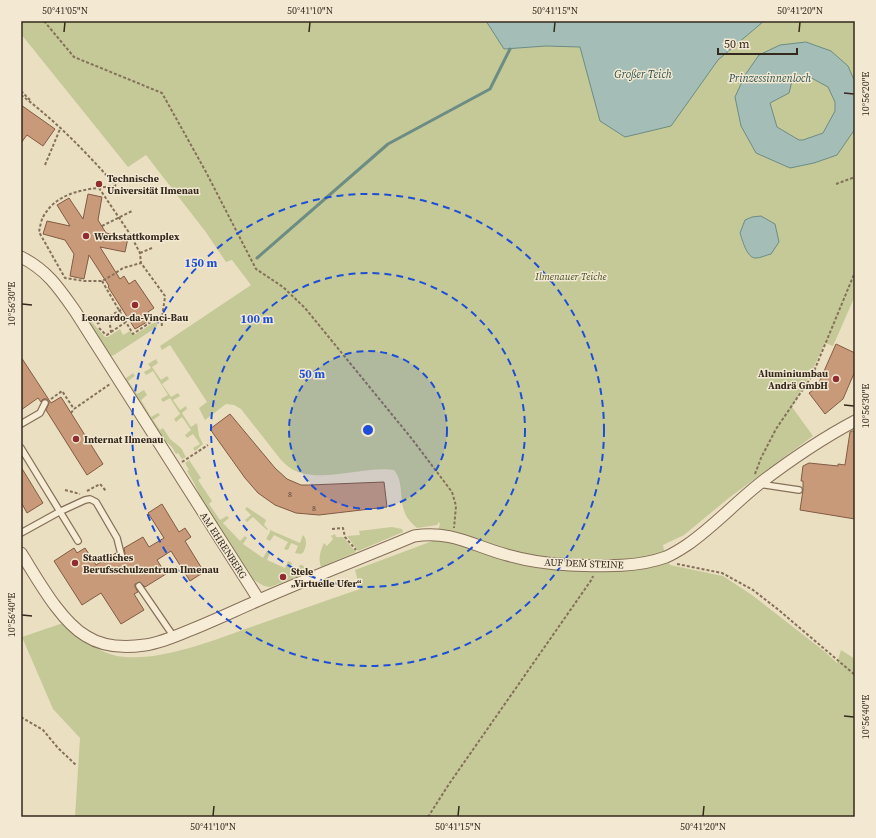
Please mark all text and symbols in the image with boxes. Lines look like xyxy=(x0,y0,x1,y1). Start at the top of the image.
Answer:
text: 50°41'05"N xyxy=(42,4,88,17)
text: 50°41'10"N xyxy=(287,4,333,17)
text: 50°41'15"N xyxy=(532,4,578,17)
text: 50°41'20"N xyxy=(777,4,823,17)
scale bar xyxy=(718,30,797,56)
text: 50 m xyxy=(724,36,750,52)
water label: Großer Teich xyxy=(614,67,672,82)
water label: Prinzessinnenloch xyxy=(728,71,811,86)
text: 10°56'20"E xyxy=(859,72,872,116)
place label: Technische Universität Ilmenau xyxy=(107,172,199,197)
marker: Technische Universität Ilmenau xyxy=(94,179,104,189)
place label: Werkstattkomplex xyxy=(94,230,180,243)
marker: Werkstattkomplex xyxy=(81,231,91,241)
text: 150 m xyxy=(185,255,218,271)
park label: Ilmenauer Teiche xyxy=(534,270,607,283)
text: 10°56'30"E xyxy=(5,282,18,326)
marker: Leonardo-da-Vinci-Bau xyxy=(130,300,140,310)
place label: Leonardo-da-Vinci-Bau xyxy=(82,311,188,324)
text: 100 m xyxy=(241,311,274,327)
text: 50 m xyxy=(299,366,325,382)
place label: Aluminiumbau Andrä GmbH xyxy=(758,367,828,392)
marker: Aluminiumbau Andrä GmbH xyxy=(831,374,841,384)
text: 10°56'30"E xyxy=(859,384,872,428)
centre of rings xyxy=(361,423,375,437)
place label: Internat Ilmenau xyxy=(84,433,163,446)
marker: Internat Ilmenau xyxy=(71,434,81,444)
house number: 8 xyxy=(288,489,292,500)
house number: 8 xyxy=(312,503,316,514)
street label: AM EHRENBERG xyxy=(197,510,250,581)
place label: Staatliches Berufsschulzentrum Ilmenau xyxy=(83,551,219,576)
street label: AUF DEM STEINE xyxy=(544,556,624,571)
marker: Staatliches Berufsschulzentrum Ilmenau xyxy=(70,558,80,568)
place label: Stele „Virtuelle Ufer“ xyxy=(291,565,362,590)
marker: Stele „Virtuelle Ufer“ xyxy=(278,572,288,582)
text: 10°56'40"E xyxy=(5,593,18,637)
text: 10°56'40"E xyxy=(859,695,872,739)
text: 50°41'10"N xyxy=(190,820,236,833)
text: 50°41'15"N xyxy=(435,820,481,833)
text: 50°41'20"N xyxy=(680,820,726,833)

